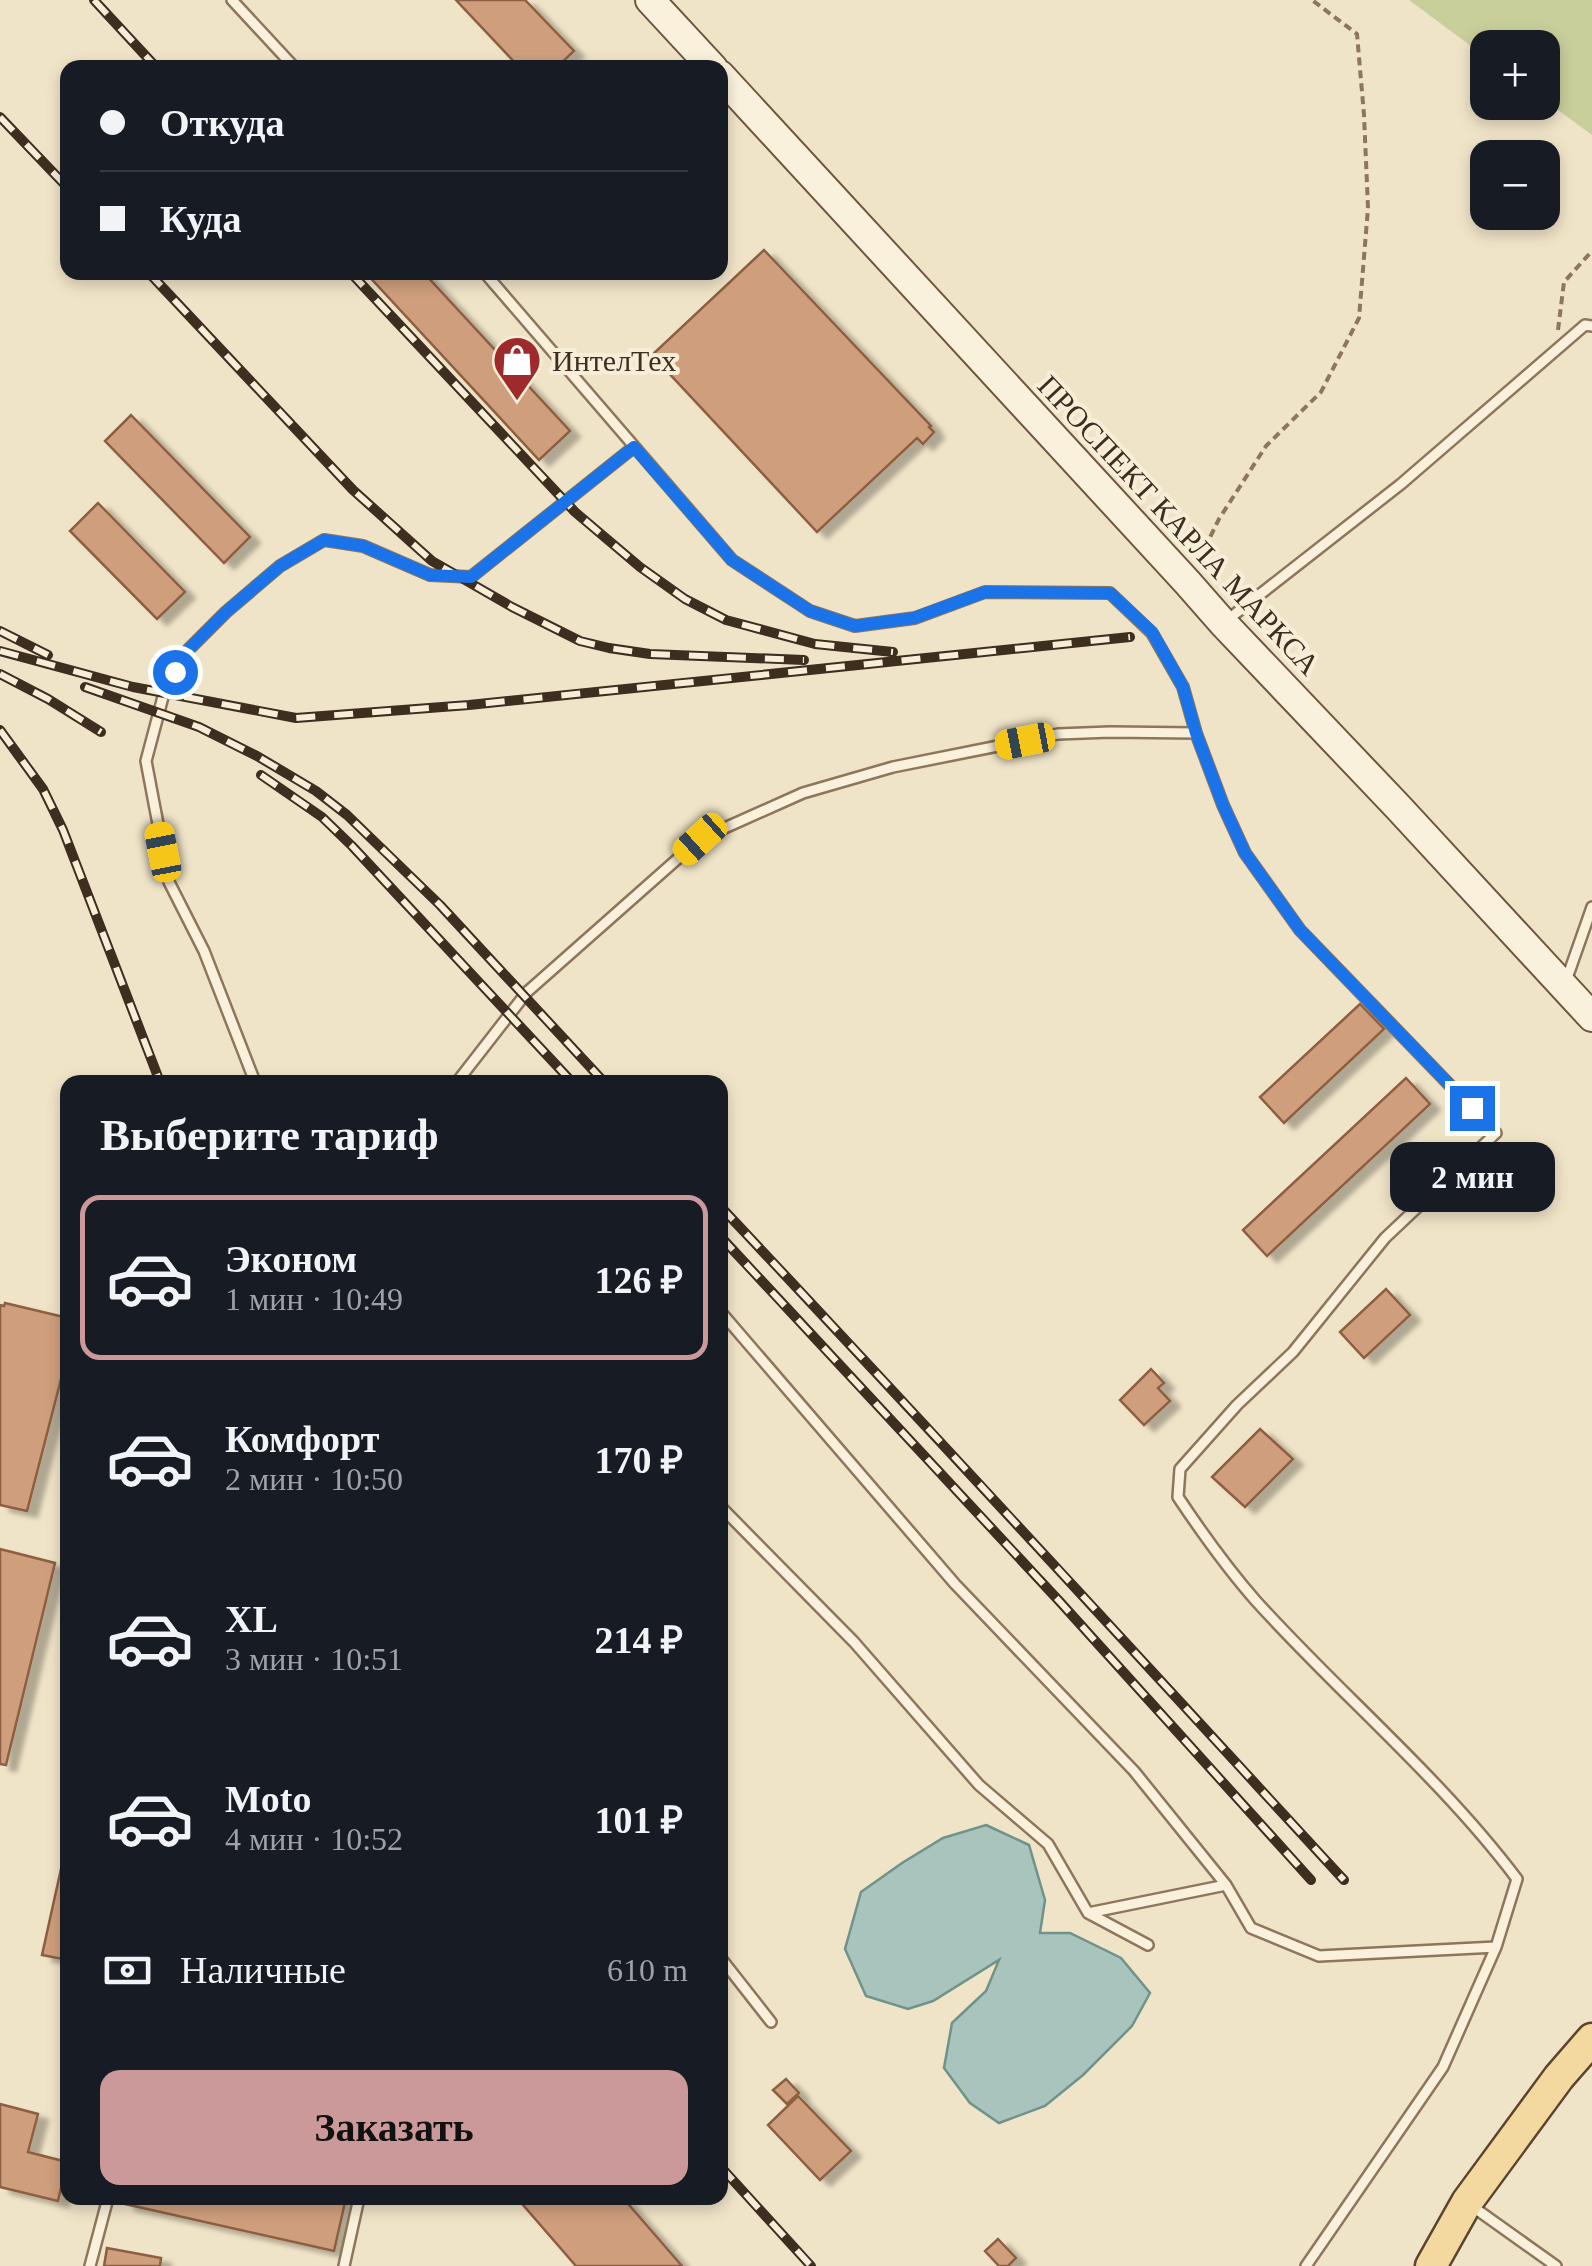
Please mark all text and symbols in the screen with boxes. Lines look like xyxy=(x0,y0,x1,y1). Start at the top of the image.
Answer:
map controls xyxy=(1470,30,1560,230)
button: + xyxy=(1470,30,1560,120)
text: Откуда xyxy=(160,102,284,144)
button: − xyxy=(1470,140,1560,230)
text: Куда xyxy=(160,198,241,240)
shop icon: ИнтелТех xyxy=(491,334,543,402)
place label: ИнтелТех xyxy=(552,344,676,377)
street label: ПРОСПЕКТ КАРЛА МАРКСА xyxy=(1032,369,1327,682)
route start xyxy=(153,650,198,695)
car xyxy=(993,721,1057,761)
car xyxy=(668,808,732,870)
car xyxy=(143,820,183,884)
route end xyxy=(1450,1086,1495,1131)
text: Выберите тариф xyxy=(100,1110,439,1160)
callout: 2 мин xyxy=(1390,1143,1554,1213)
text: 2 мин xyxy=(1431,1159,1514,1195)
icon: car xyxy=(105,1233,195,1323)
text: Эконом xyxy=(225,1238,357,1280)
text: 126 ₽ xyxy=(594,1259,683,1301)
text: 1 мин · 10:49 xyxy=(225,1281,403,1317)
icon: car xyxy=(105,1413,195,1503)
text: Комфорт xyxy=(225,1418,379,1460)
text: 170 ₽ xyxy=(594,1439,683,1481)
text: 2 мин · 10:50 xyxy=(225,1461,403,1497)
icon: car xyxy=(105,1593,195,1683)
text: XL xyxy=(225,1598,278,1640)
text: 214 ₽ xyxy=(594,1619,683,1661)
text: 3 мин · 10:51 xyxy=(225,1641,403,1677)
icon: car xyxy=(105,1773,195,1863)
text: Moto xyxy=(225,1778,312,1820)
text: 101 ₽ xyxy=(594,1799,683,1841)
text: 4 мин · 10:52 xyxy=(225,1821,403,1857)
icon: cash xyxy=(100,1943,155,1998)
text: Наличные xyxy=(180,1949,346,1991)
text: 610 m xyxy=(607,1952,688,1988)
button: Заказать xyxy=(100,2070,688,2185)

